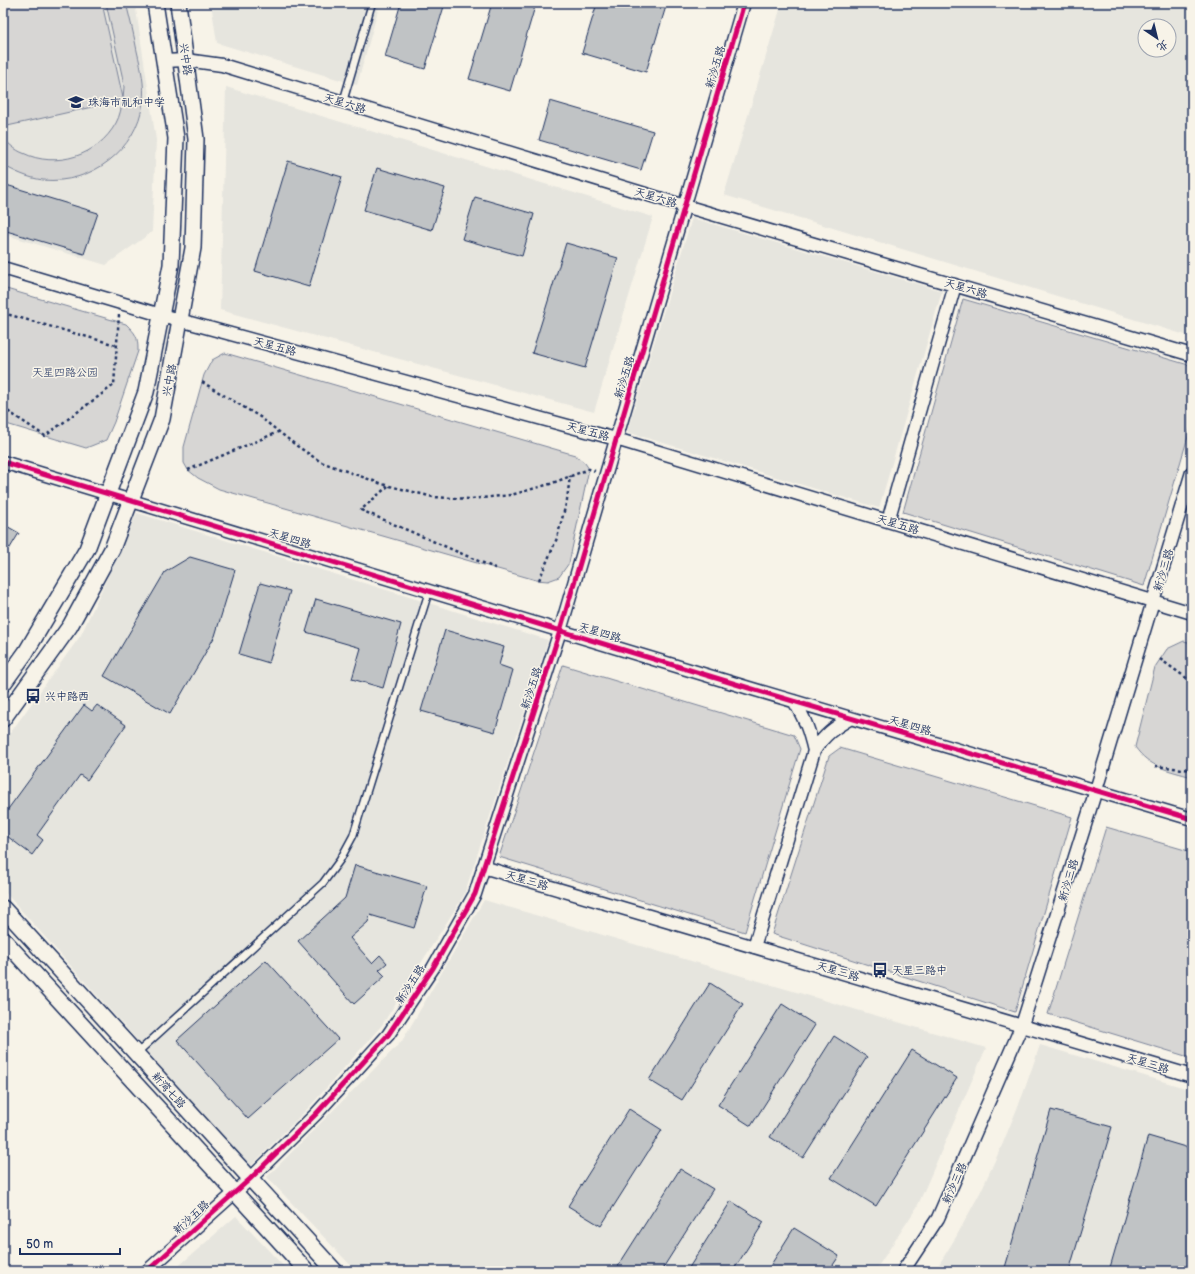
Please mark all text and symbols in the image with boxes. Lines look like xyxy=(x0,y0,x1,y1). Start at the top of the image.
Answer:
north arrow xyxy=(1137,18,1177,58)
text: 北 xyxy=(1154,37,1171,54)
street label: 兴中路 xyxy=(177,42,194,76)
street label: 新沙五路 xyxy=(703,44,728,90)
street label: 天星六路 xyxy=(322,91,368,116)
school or university icon: 珠海市礼和中学 xyxy=(67,93,85,111)
place label: 珠海市礼和中学 xyxy=(88,96,165,109)
street label: 天星六路 xyxy=(633,185,679,210)
street label: 天星六路 xyxy=(943,276,989,301)
street label: 天星五路 xyxy=(252,335,298,358)
street label: 新沙五路 xyxy=(612,354,637,400)
street label: 兴中路 xyxy=(160,363,179,398)
park label: 天星四路公园 xyxy=(32,366,98,379)
street label: 天星五路 xyxy=(565,420,611,443)
street label: 天星五路 xyxy=(875,512,921,537)
street label: 天星四路 xyxy=(267,526,313,551)
street label: 新沙三路 xyxy=(1151,547,1176,593)
street label: 天星四路 xyxy=(577,620,623,645)
street label: 新沙五路 xyxy=(518,665,544,711)
bus stop icon: 兴中路西 xyxy=(24,687,42,705)
place label: 兴中路西 xyxy=(45,690,89,703)
street label: 天星四路 xyxy=(887,713,933,738)
street label: 新沙三路 xyxy=(1056,857,1081,903)
street label: 天星三路 xyxy=(504,868,550,893)
street label: 天星三路 xyxy=(815,959,861,984)
bus stop icon: 天星三路中 xyxy=(871,961,889,979)
street label: 新沙五路 xyxy=(393,962,428,1006)
place label: 天星三路中 xyxy=(892,964,947,977)
street label: 天星三路 xyxy=(1125,1051,1171,1076)
street label: 新湾七路 xyxy=(149,1070,188,1111)
street label: 新沙三路 xyxy=(940,1160,969,1206)
street label: 新沙五路 xyxy=(171,1198,212,1237)
scale bar xyxy=(20,1230,120,1256)
text: 50 m xyxy=(26,1237,53,1252)

